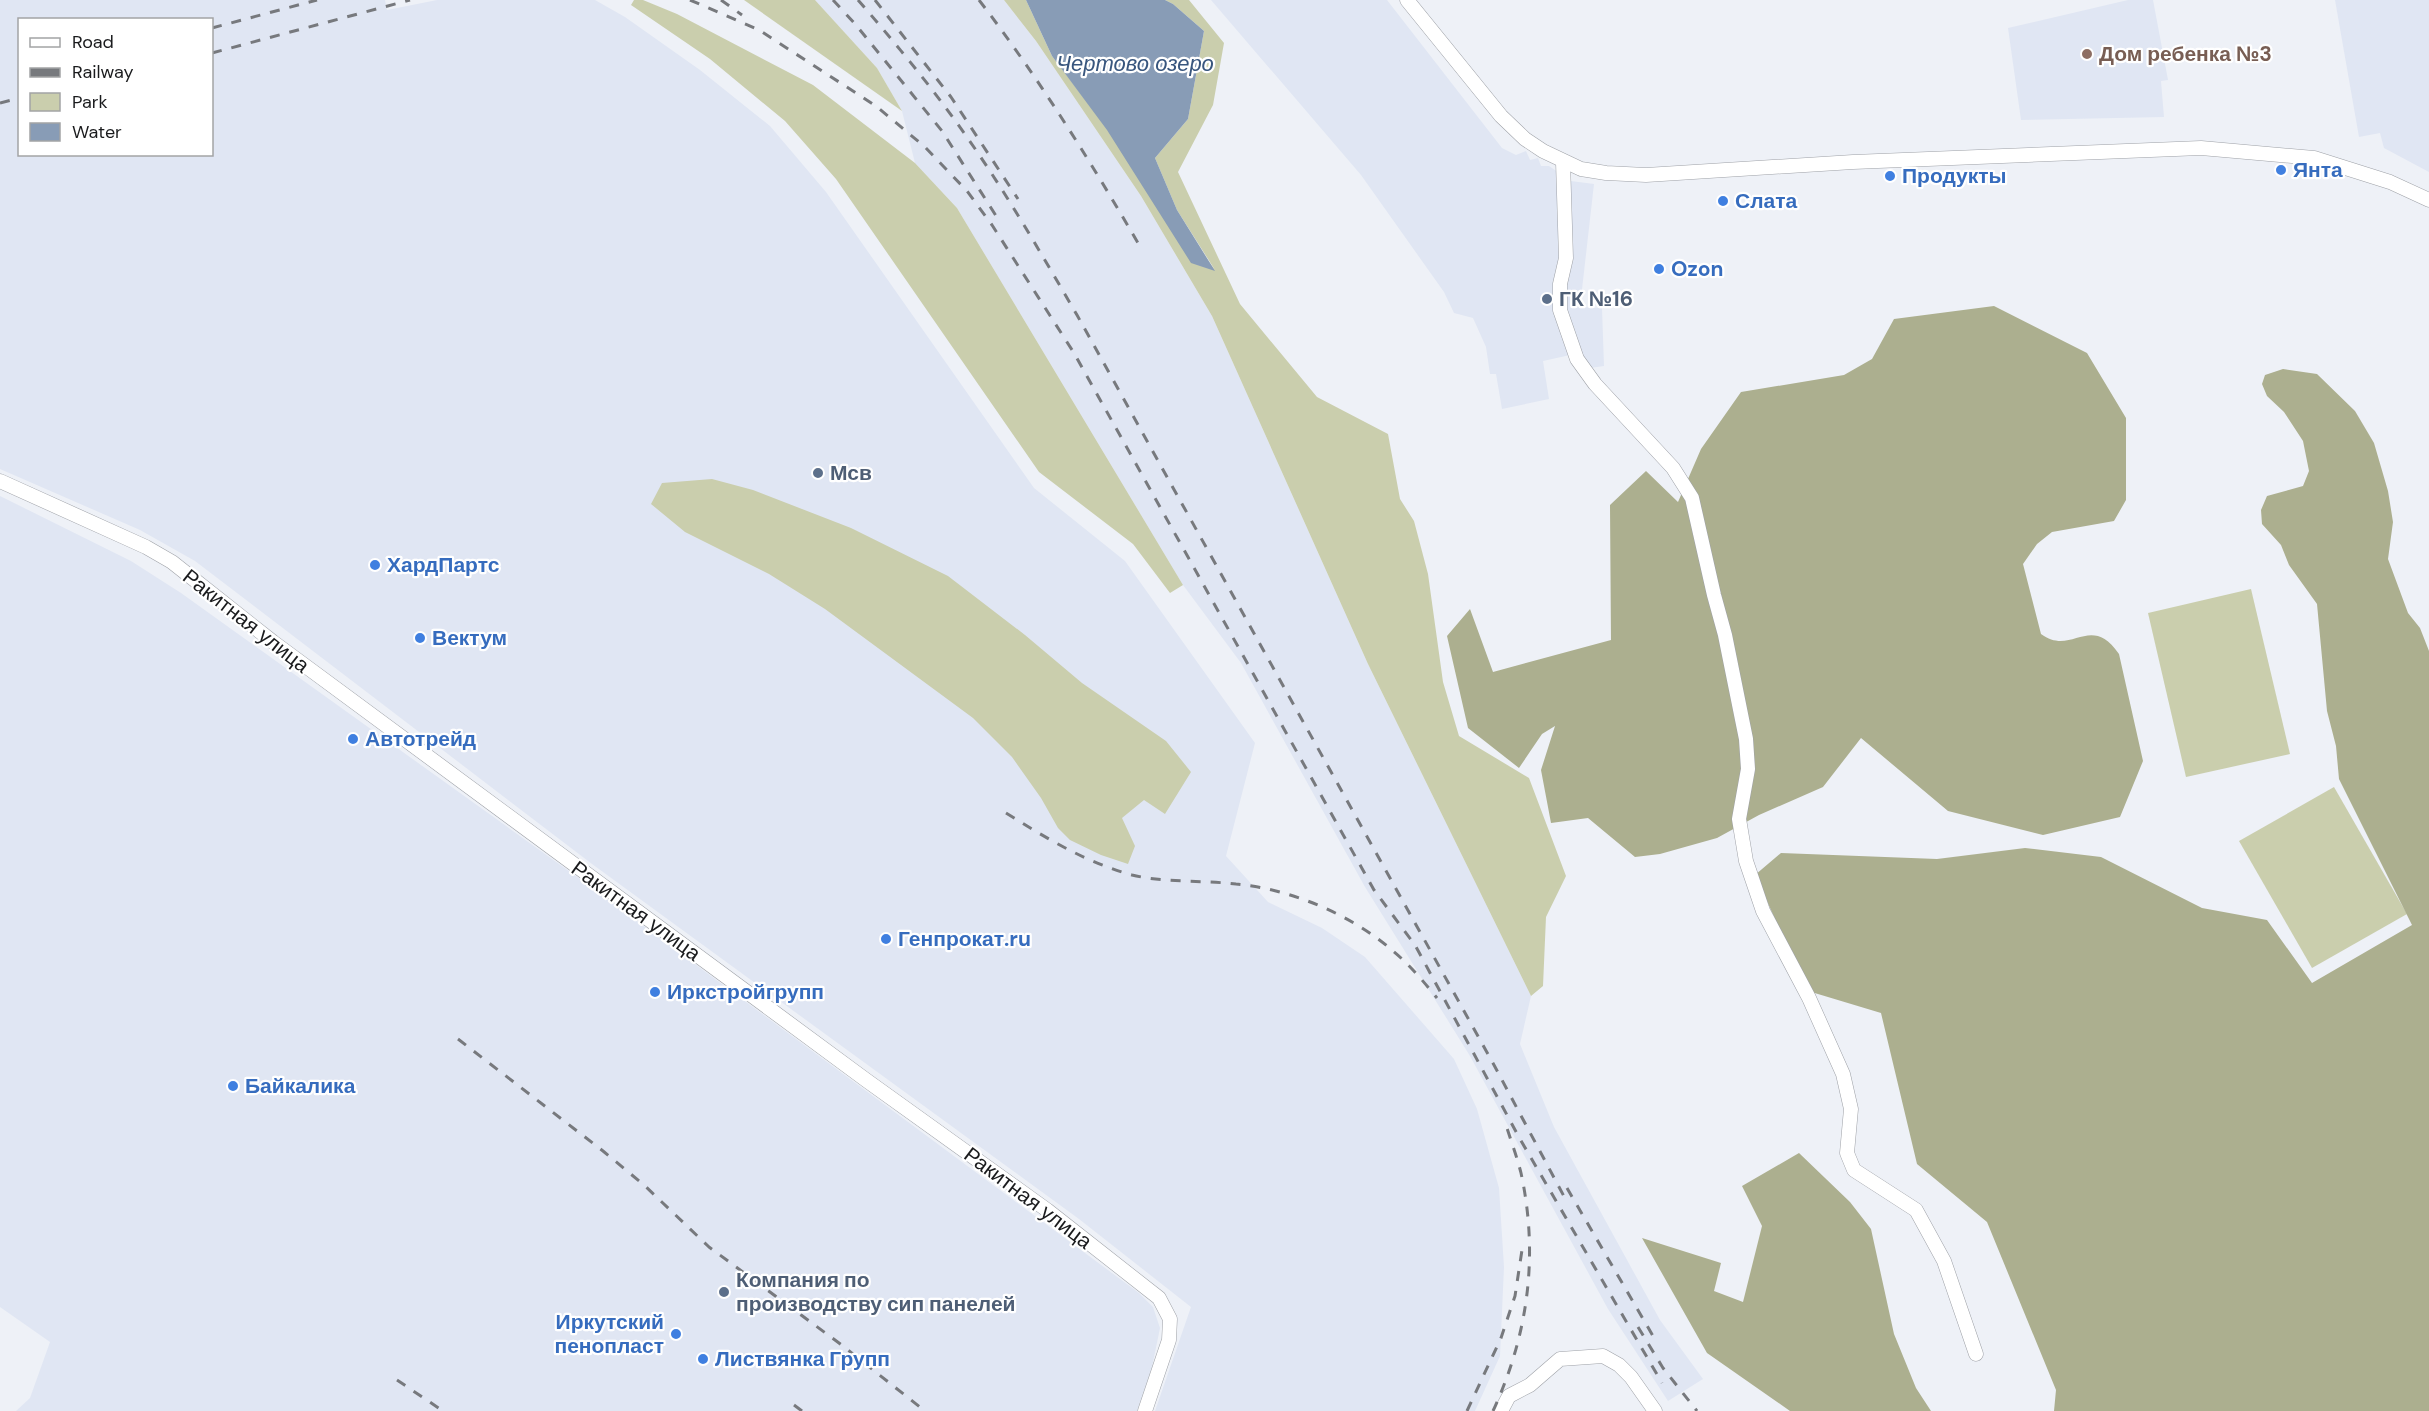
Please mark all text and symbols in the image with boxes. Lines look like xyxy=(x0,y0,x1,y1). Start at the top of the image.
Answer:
legend xyxy=(18,18,213,156)
text: Road xyxy=(72,30,114,54)
place label: Дом ребенка №3 xyxy=(2099,40,2272,68)
marker: Дом ребенка №3 xyxy=(2080,47,2094,61)
water label: Чертово озеро xyxy=(1056,49,1214,78)
text: Railway xyxy=(72,60,134,84)
text: Park xyxy=(72,90,108,114)
text: Water xyxy=(72,120,122,144)
place label: Янта xyxy=(2293,156,2343,184)
place label: Продукты xyxy=(1902,162,2006,190)
marker: Янта xyxy=(2274,163,2288,177)
marker: Продукты xyxy=(1883,169,1897,183)
place label: Слата xyxy=(1735,187,1797,215)
marker: Слата xyxy=(1716,194,1730,208)
place label: Ozon xyxy=(1671,255,1724,283)
marker: Ozon xyxy=(1652,262,1666,276)
place label: ГК №16 xyxy=(1559,285,1633,313)
marker: ГК №16 xyxy=(1540,292,1554,306)
place label: Мсв xyxy=(830,459,872,487)
marker: Мсв xyxy=(811,466,825,480)
place label: ХардПартс xyxy=(387,551,500,579)
marker: ХардПартс xyxy=(368,558,382,572)
street label: Ракитная улица xyxy=(177,563,315,679)
place label: Вектум xyxy=(432,624,507,652)
marker: Вектум xyxy=(413,631,427,645)
place label: Автотрейд xyxy=(365,725,476,753)
marker: Автотрейд xyxy=(346,732,360,746)
street label: Ракитная улица xyxy=(566,855,707,968)
place label: Генпрокат.ru xyxy=(898,925,1031,953)
marker: Генпрокат.ru xyxy=(879,932,893,946)
place label: Иркстройгрупп xyxy=(667,978,824,1006)
marker: Иркстройгрупп xyxy=(648,985,662,999)
place label: Байкалика xyxy=(245,1072,356,1100)
marker: Байкалика xyxy=(226,1079,240,1093)
street label: Ракитная улица xyxy=(958,1141,1098,1256)
place label: Компания по производству сип панелей xyxy=(736,1266,1015,1318)
marker: Компания по производству сип панелей xyxy=(717,1285,731,1299)
place label: Иркутский пенопласт xyxy=(554,1308,664,1360)
marker: Иркутский пенопласт xyxy=(669,1327,683,1341)
place label: Листвянка Групп xyxy=(715,1345,890,1373)
marker: Листвянка Групп xyxy=(696,1352,710,1366)

